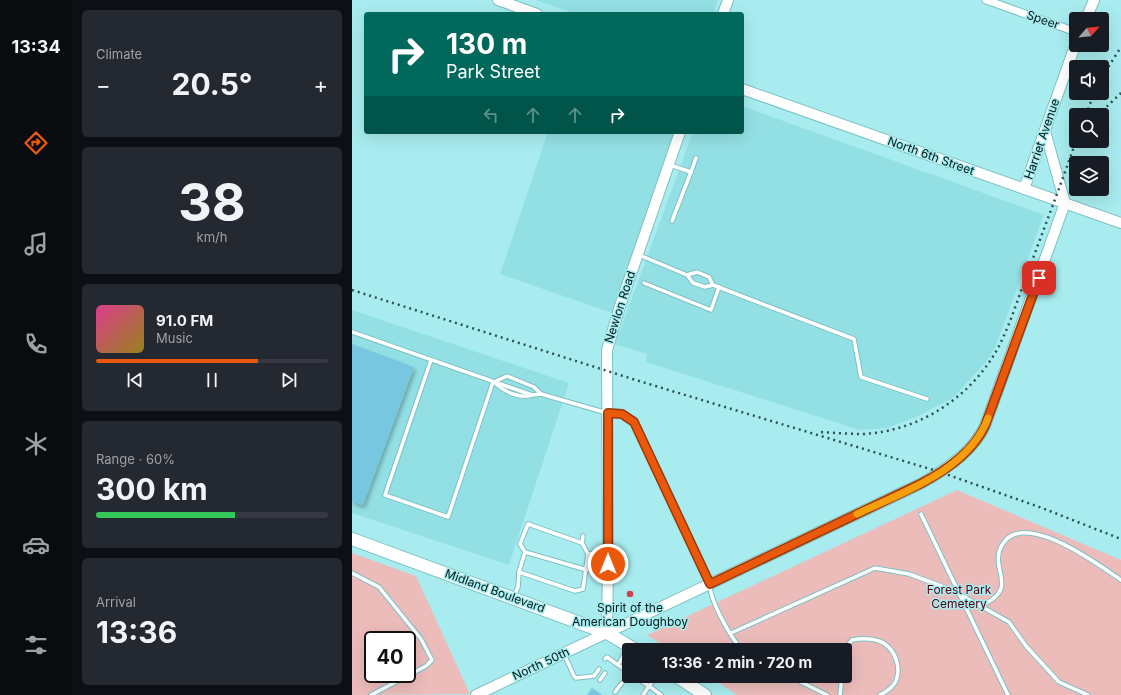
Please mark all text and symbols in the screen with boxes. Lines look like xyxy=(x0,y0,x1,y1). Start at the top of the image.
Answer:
street label: Speer xyxy=(1025,7,1062,32)
north arrow xyxy=(1069,12,1109,52)
map controls xyxy=(1069,12,1109,196)
text: 130 m xyxy=(446,27,527,61)
icon: right xyxy=(380,28,432,80)
text: 13:34 xyxy=(11,36,61,57)
text: Climate xyxy=(96,46,142,62)
button: sound xyxy=(1069,60,1109,100)
text: Park Street xyxy=(446,61,540,82)
text: 20.5° xyxy=(172,66,252,102)
text: − xyxy=(96,72,111,98)
text: + xyxy=(313,72,328,98)
street label: Harriet Avenue xyxy=(1021,96,1062,181)
icon: left xyxy=(480,104,502,126)
icon: ahead xyxy=(522,104,544,126)
icon: ahead xyxy=(564,104,586,126)
icon: right xyxy=(606,104,628,126)
button: search xyxy=(1069,108,1109,148)
icon: directions xyxy=(22,129,50,157)
street label: North 6th Street xyxy=(886,133,977,178)
button: layers xyxy=(1069,156,1109,196)
text: 38 xyxy=(178,171,246,234)
text: km/h xyxy=(197,229,227,245)
icon: music xyxy=(22,230,50,258)
pin xyxy=(1022,261,1056,295)
icon: arrive xyxy=(1028,267,1050,289)
street label: Newlon Road xyxy=(601,269,638,345)
text: 91.0 FM xyxy=(156,311,213,330)
icon: phone xyxy=(22,330,50,358)
text: Music xyxy=(156,330,193,346)
icon: previous xyxy=(124,369,146,391)
icon: pause xyxy=(201,369,223,391)
icon: next xyxy=(278,369,300,391)
icon: climate xyxy=(22,430,50,458)
text: Range · 60% xyxy=(96,451,175,467)
text: 300 km xyxy=(96,471,208,507)
icon: car xyxy=(22,531,50,559)
position arrow xyxy=(587,543,629,585)
street label: Midland Boulevard xyxy=(443,565,547,616)
park label: Forest Park Cemetery xyxy=(927,582,992,611)
marker: Spirit of the American Doughboy xyxy=(625,589,635,599)
text: Arrival xyxy=(96,594,136,610)
place label: Spirit of the American Doughboy xyxy=(572,600,688,629)
text: 13:36 xyxy=(96,614,177,650)
icon: filters xyxy=(22,631,50,659)
speed limit sign: 40 xyxy=(364,631,416,683)
street label: North 50th xyxy=(510,644,572,683)
text: 13:36 · 2 min · 720 m xyxy=(662,653,812,672)

